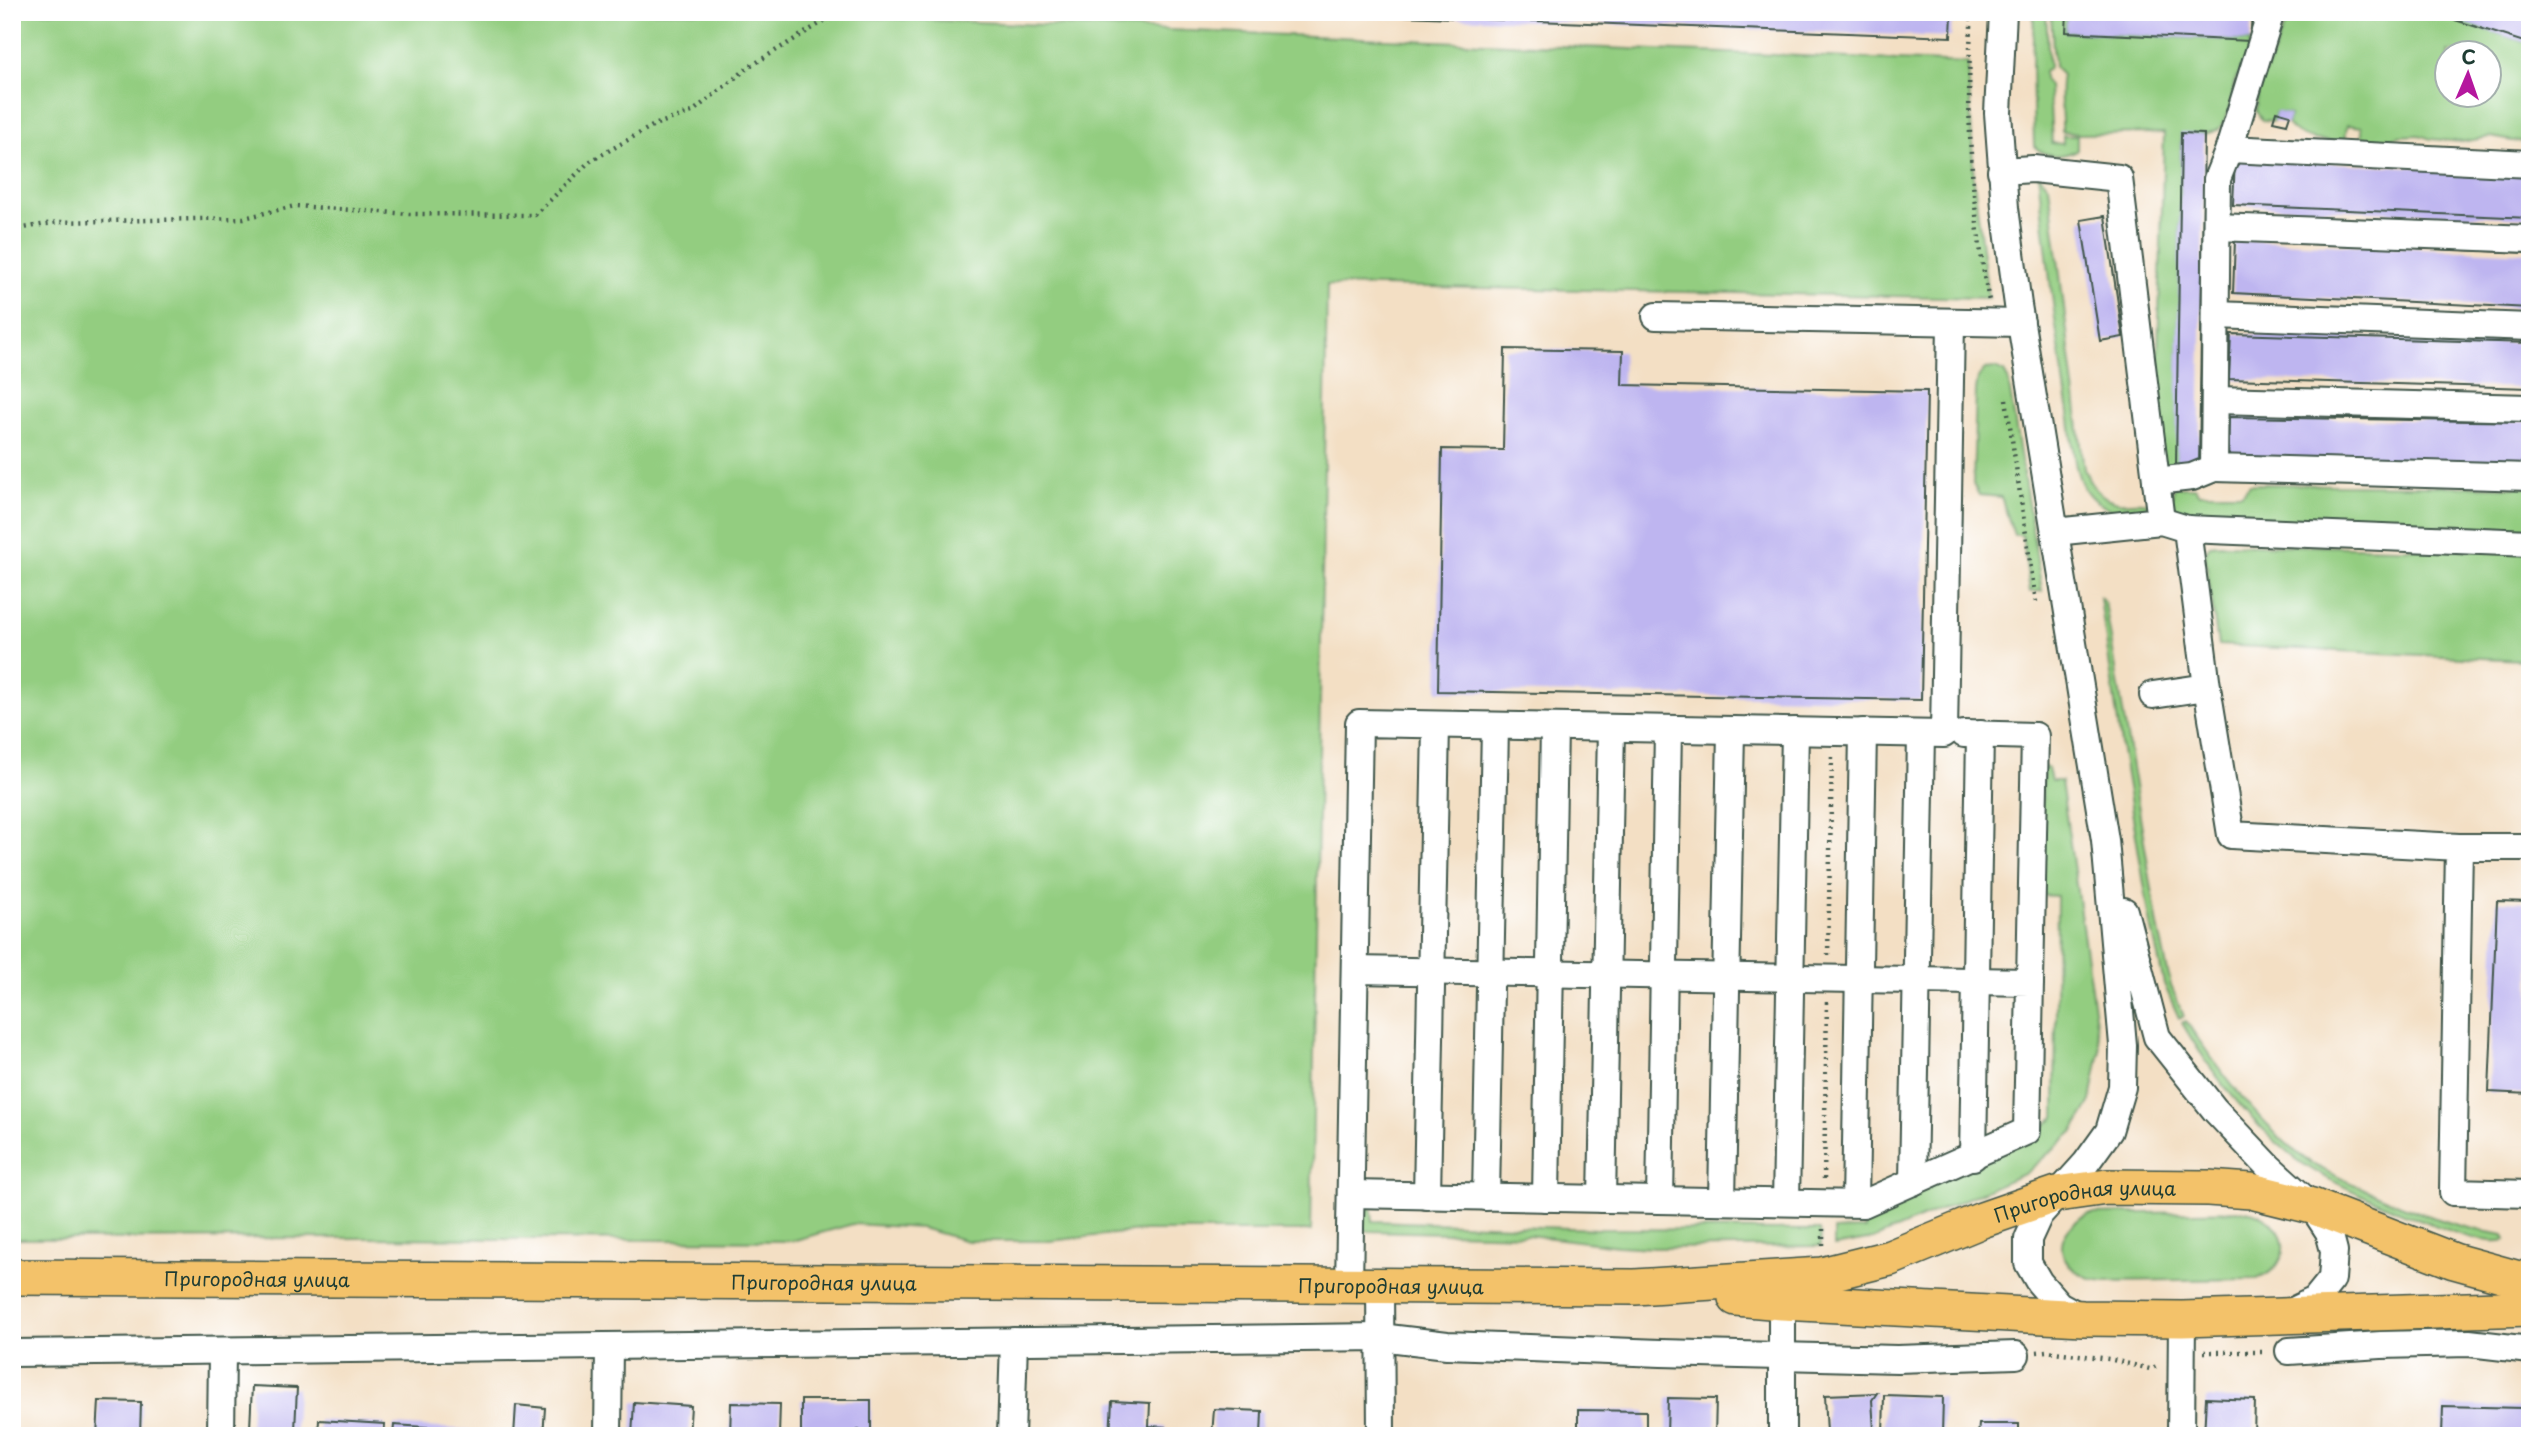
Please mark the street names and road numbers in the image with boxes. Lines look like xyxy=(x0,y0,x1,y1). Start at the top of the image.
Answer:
street label: Пригородная улица xyxy=(1990,1173,2176,1229)
street label: Пригородная улица xyxy=(164,1264,350,1293)
street label: Пригородная улица xyxy=(731,1267,917,1297)
street label: Пригородная улица xyxy=(1298,1271,1484,1300)

